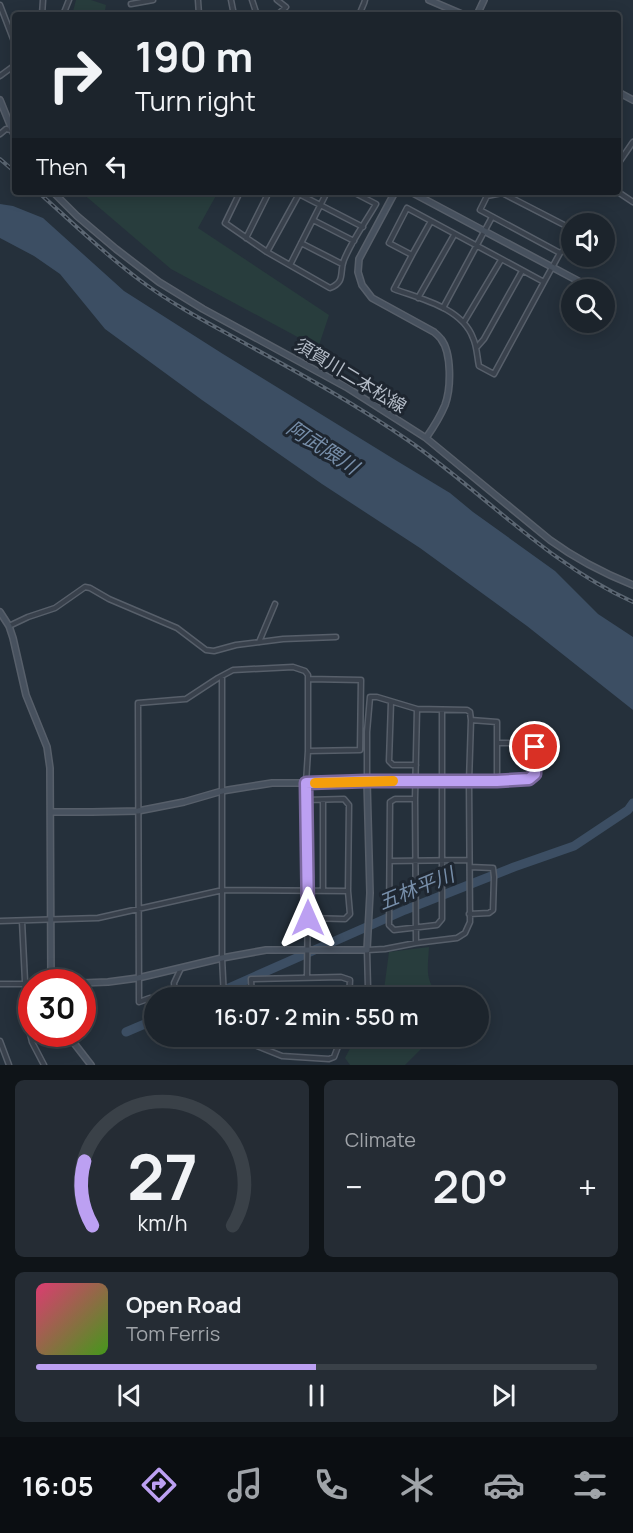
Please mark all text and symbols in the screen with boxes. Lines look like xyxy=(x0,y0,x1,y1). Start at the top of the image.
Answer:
text: 190 m xyxy=(135,27,253,85)
icon: right xyxy=(36,36,114,114)
text: Turn right xyxy=(135,82,256,119)
icon: left xyxy=(100,150,133,183)
text: Then xyxy=(36,152,88,182)
map controls xyxy=(561,213,615,333)
button: sound xyxy=(561,213,615,267)
button: search xyxy=(561,279,615,333)
street label: 須賀川二本松線 xyxy=(291,332,411,418)
water label: 阿武隈川 xyxy=(282,414,366,481)
pin xyxy=(509,721,560,772)
icon: arrive xyxy=(518,730,551,763)
water label: 五林平川 xyxy=(374,860,460,916)
position arrow xyxy=(276,886,340,950)
speed limit sign: 30 xyxy=(18,969,96,1047)
text: 16:07 · 2 min · 550 m xyxy=(214,1002,419,1032)
text: Climate xyxy=(345,1126,416,1153)
text: 27 xyxy=(127,1133,197,1219)
text: 20° xyxy=(433,1155,508,1217)
text: − xyxy=(345,1164,363,1209)
text: + xyxy=(578,1164,597,1209)
text: km/h xyxy=(137,1208,187,1237)
text: Open Road xyxy=(126,1290,241,1320)
text: Tom Ferris xyxy=(126,1320,220,1347)
icon: previous xyxy=(113,1379,146,1412)
icon: pause xyxy=(300,1379,333,1412)
icon: next xyxy=(487,1379,520,1412)
icon: directions xyxy=(138,1464,180,1506)
icon: music xyxy=(224,1464,266,1506)
icon: phone xyxy=(310,1464,352,1506)
icon: climate xyxy=(396,1464,438,1506)
icon: car xyxy=(483,1464,525,1506)
icon: filters xyxy=(569,1464,611,1506)
text: 16:05 xyxy=(22,1467,94,1504)

